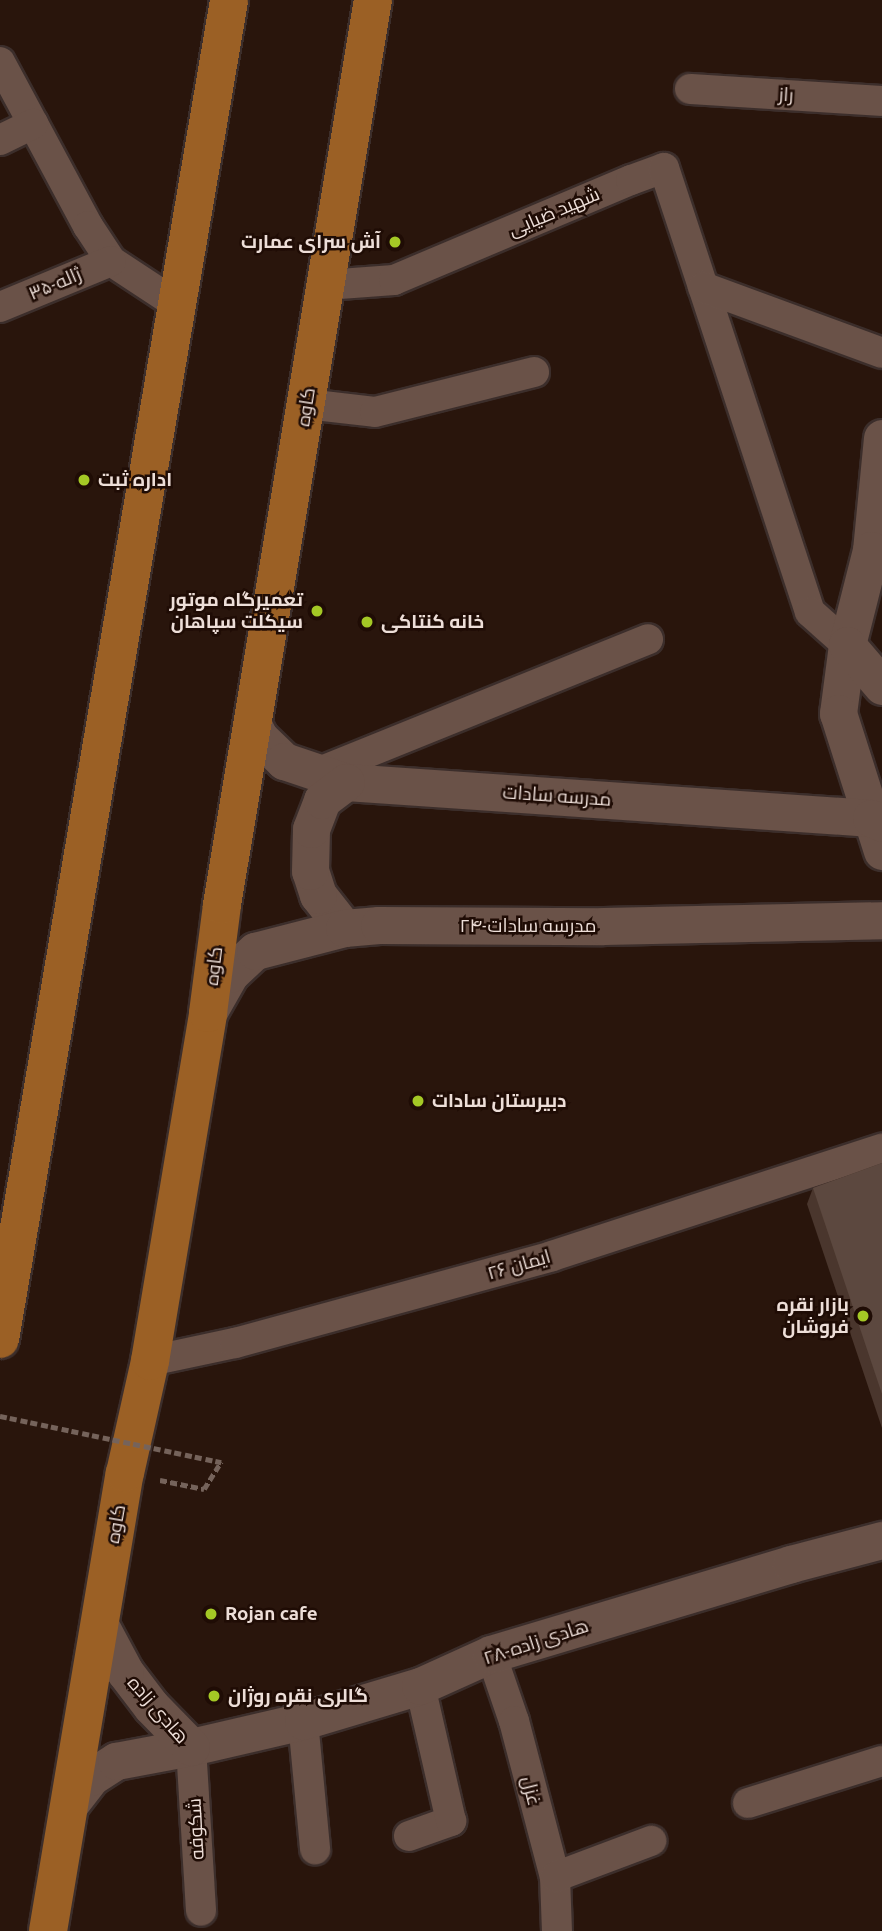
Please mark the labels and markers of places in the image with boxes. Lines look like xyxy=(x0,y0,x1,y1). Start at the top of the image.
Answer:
place label: آش سرای عمارت xyxy=(241,231,381,253)
marker: آش سرای عمارت xyxy=(387,234,403,250)
place label: اداره ثبت xyxy=(98,469,172,491)
marker: اداره ثبت xyxy=(76,472,92,488)
place label: تعمیرگاه موتور سیکلت سپاهان xyxy=(170,589,303,633)
marker: تعمیرگاه موتور سیکلت سپاهان xyxy=(309,603,325,619)
place label: خانه کنتاکی xyxy=(381,611,484,633)
marker: خانه کنتاکی xyxy=(359,614,375,630)
place label: دبیرستان سادات xyxy=(432,1090,566,1112)
marker: دبیرستان سادات xyxy=(410,1093,426,1109)
place label: بازار نقره فروشان xyxy=(777,1294,849,1338)
marker: بازار نقره فروشان xyxy=(855,1308,871,1324)
place label: Rojan cafe xyxy=(225,1603,318,1625)
marker: Rojan cafe xyxy=(203,1606,219,1622)
place label: گالری نقره روژان xyxy=(228,1685,368,1707)
marker: گالری نقره روژان xyxy=(206,1688,222,1704)

